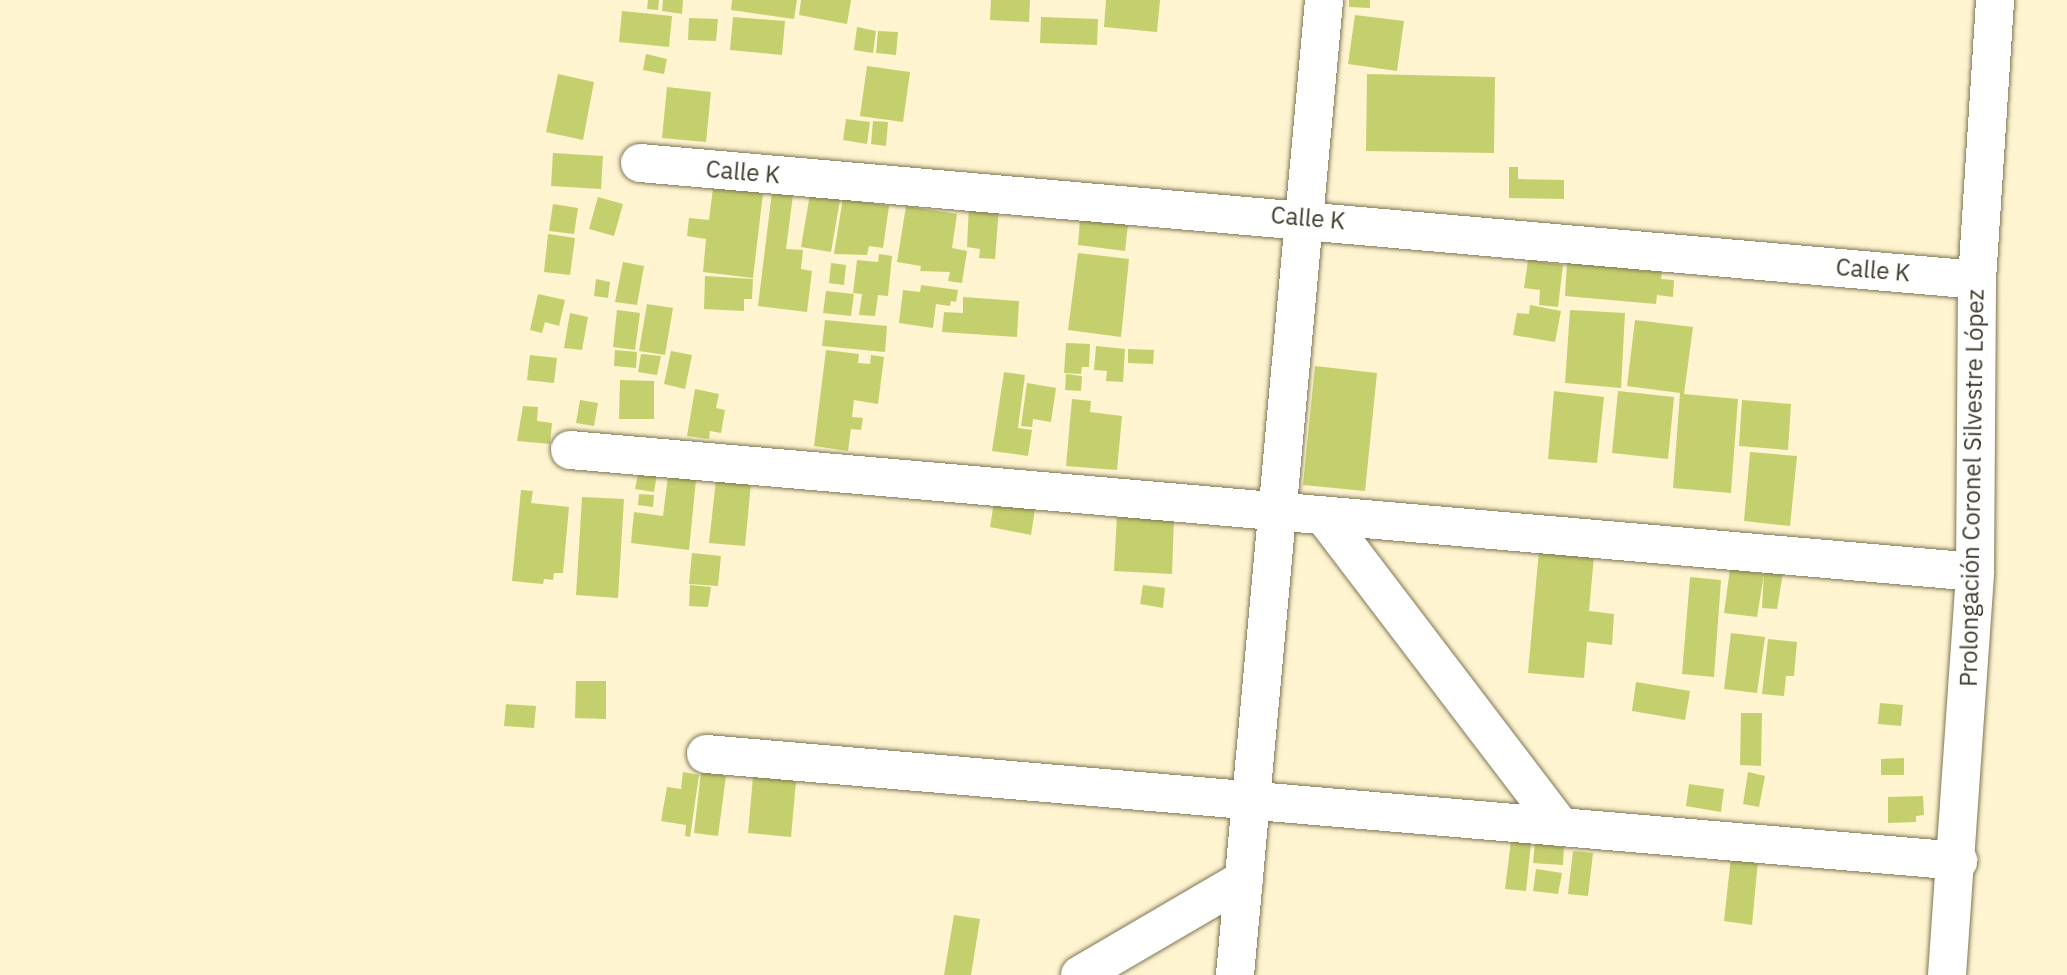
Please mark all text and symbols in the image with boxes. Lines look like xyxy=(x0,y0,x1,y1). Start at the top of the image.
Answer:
street label: Calle K xyxy=(705,154,781,190)
street label: Calle K xyxy=(1270,200,1346,236)
street label: Calle K xyxy=(1835,252,1911,288)
street label: Prolongación Coronel Silvestre López xyxy=(1954,289,1990,687)

